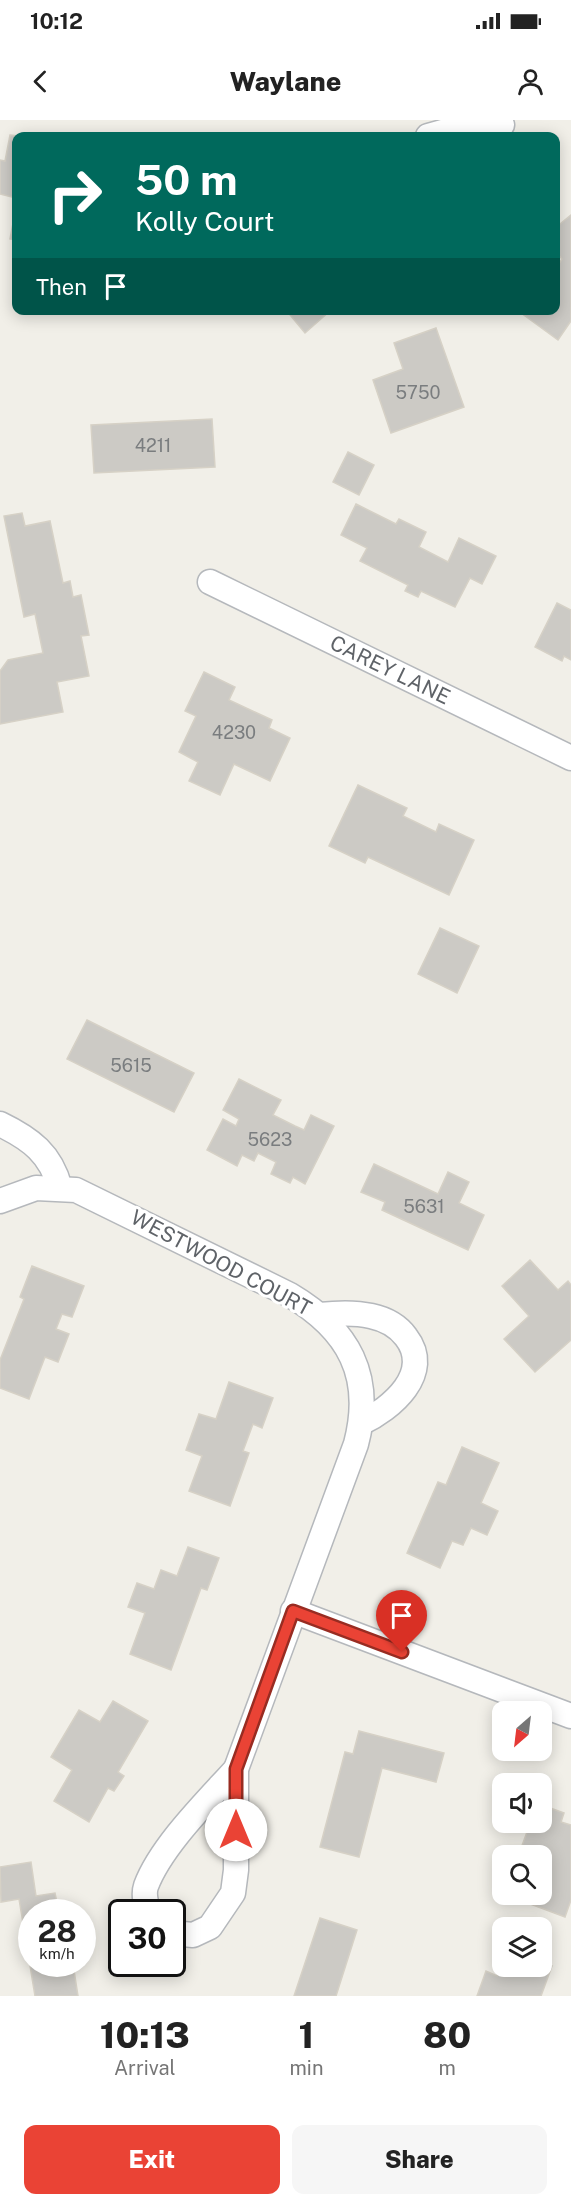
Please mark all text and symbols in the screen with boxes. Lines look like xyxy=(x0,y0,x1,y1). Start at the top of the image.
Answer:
text: 10:12 xyxy=(30,8,83,34)
icon: back xyxy=(24,65,57,98)
text: Waylane xyxy=(230,65,341,97)
icon: person xyxy=(514,65,547,98)
text: 50 m xyxy=(135,155,238,204)
icon: right xyxy=(36,156,114,234)
text: Kolly Court xyxy=(135,205,275,237)
icon: arrive xyxy=(99,270,132,303)
text: Then xyxy=(36,274,87,300)
house number: 5750 xyxy=(396,382,440,403)
house number: 4211 xyxy=(135,435,171,456)
street label: CAREY LANE xyxy=(326,630,454,709)
house number: 4230 xyxy=(212,722,256,743)
house number: 5615 xyxy=(110,1055,152,1076)
house number: 5623 xyxy=(248,1129,292,1150)
house number: 5631 xyxy=(403,1196,445,1217)
street label: WESTWOOD COURT xyxy=(127,1204,316,1321)
pin xyxy=(376,1590,427,1652)
icon: arrive xyxy=(385,1599,418,1632)
north arrow xyxy=(492,1701,552,1761)
map controls xyxy=(492,1701,552,1977)
button: sound xyxy=(492,1773,552,1833)
position arrow xyxy=(204,1798,268,1862)
button: search xyxy=(492,1845,552,1905)
speed limit sign: 30 xyxy=(108,1899,186,1977)
text: 28 xyxy=(37,1913,77,1949)
button: layers xyxy=(492,1917,552,1977)
text: km/h xyxy=(39,1945,75,1962)
text: 10:13 xyxy=(100,2014,190,2056)
text: 1 xyxy=(299,2014,314,2056)
text: 80 xyxy=(423,2014,471,2056)
text: Arrival xyxy=(114,2056,176,2080)
text: min xyxy=(290,2056,323,2080)
text: m xyxy=(439,2056,456,2080)
button: Exit xyxy=(24,2125,280,2194)
button: Share xyxy=(292,2125,547,2194)

